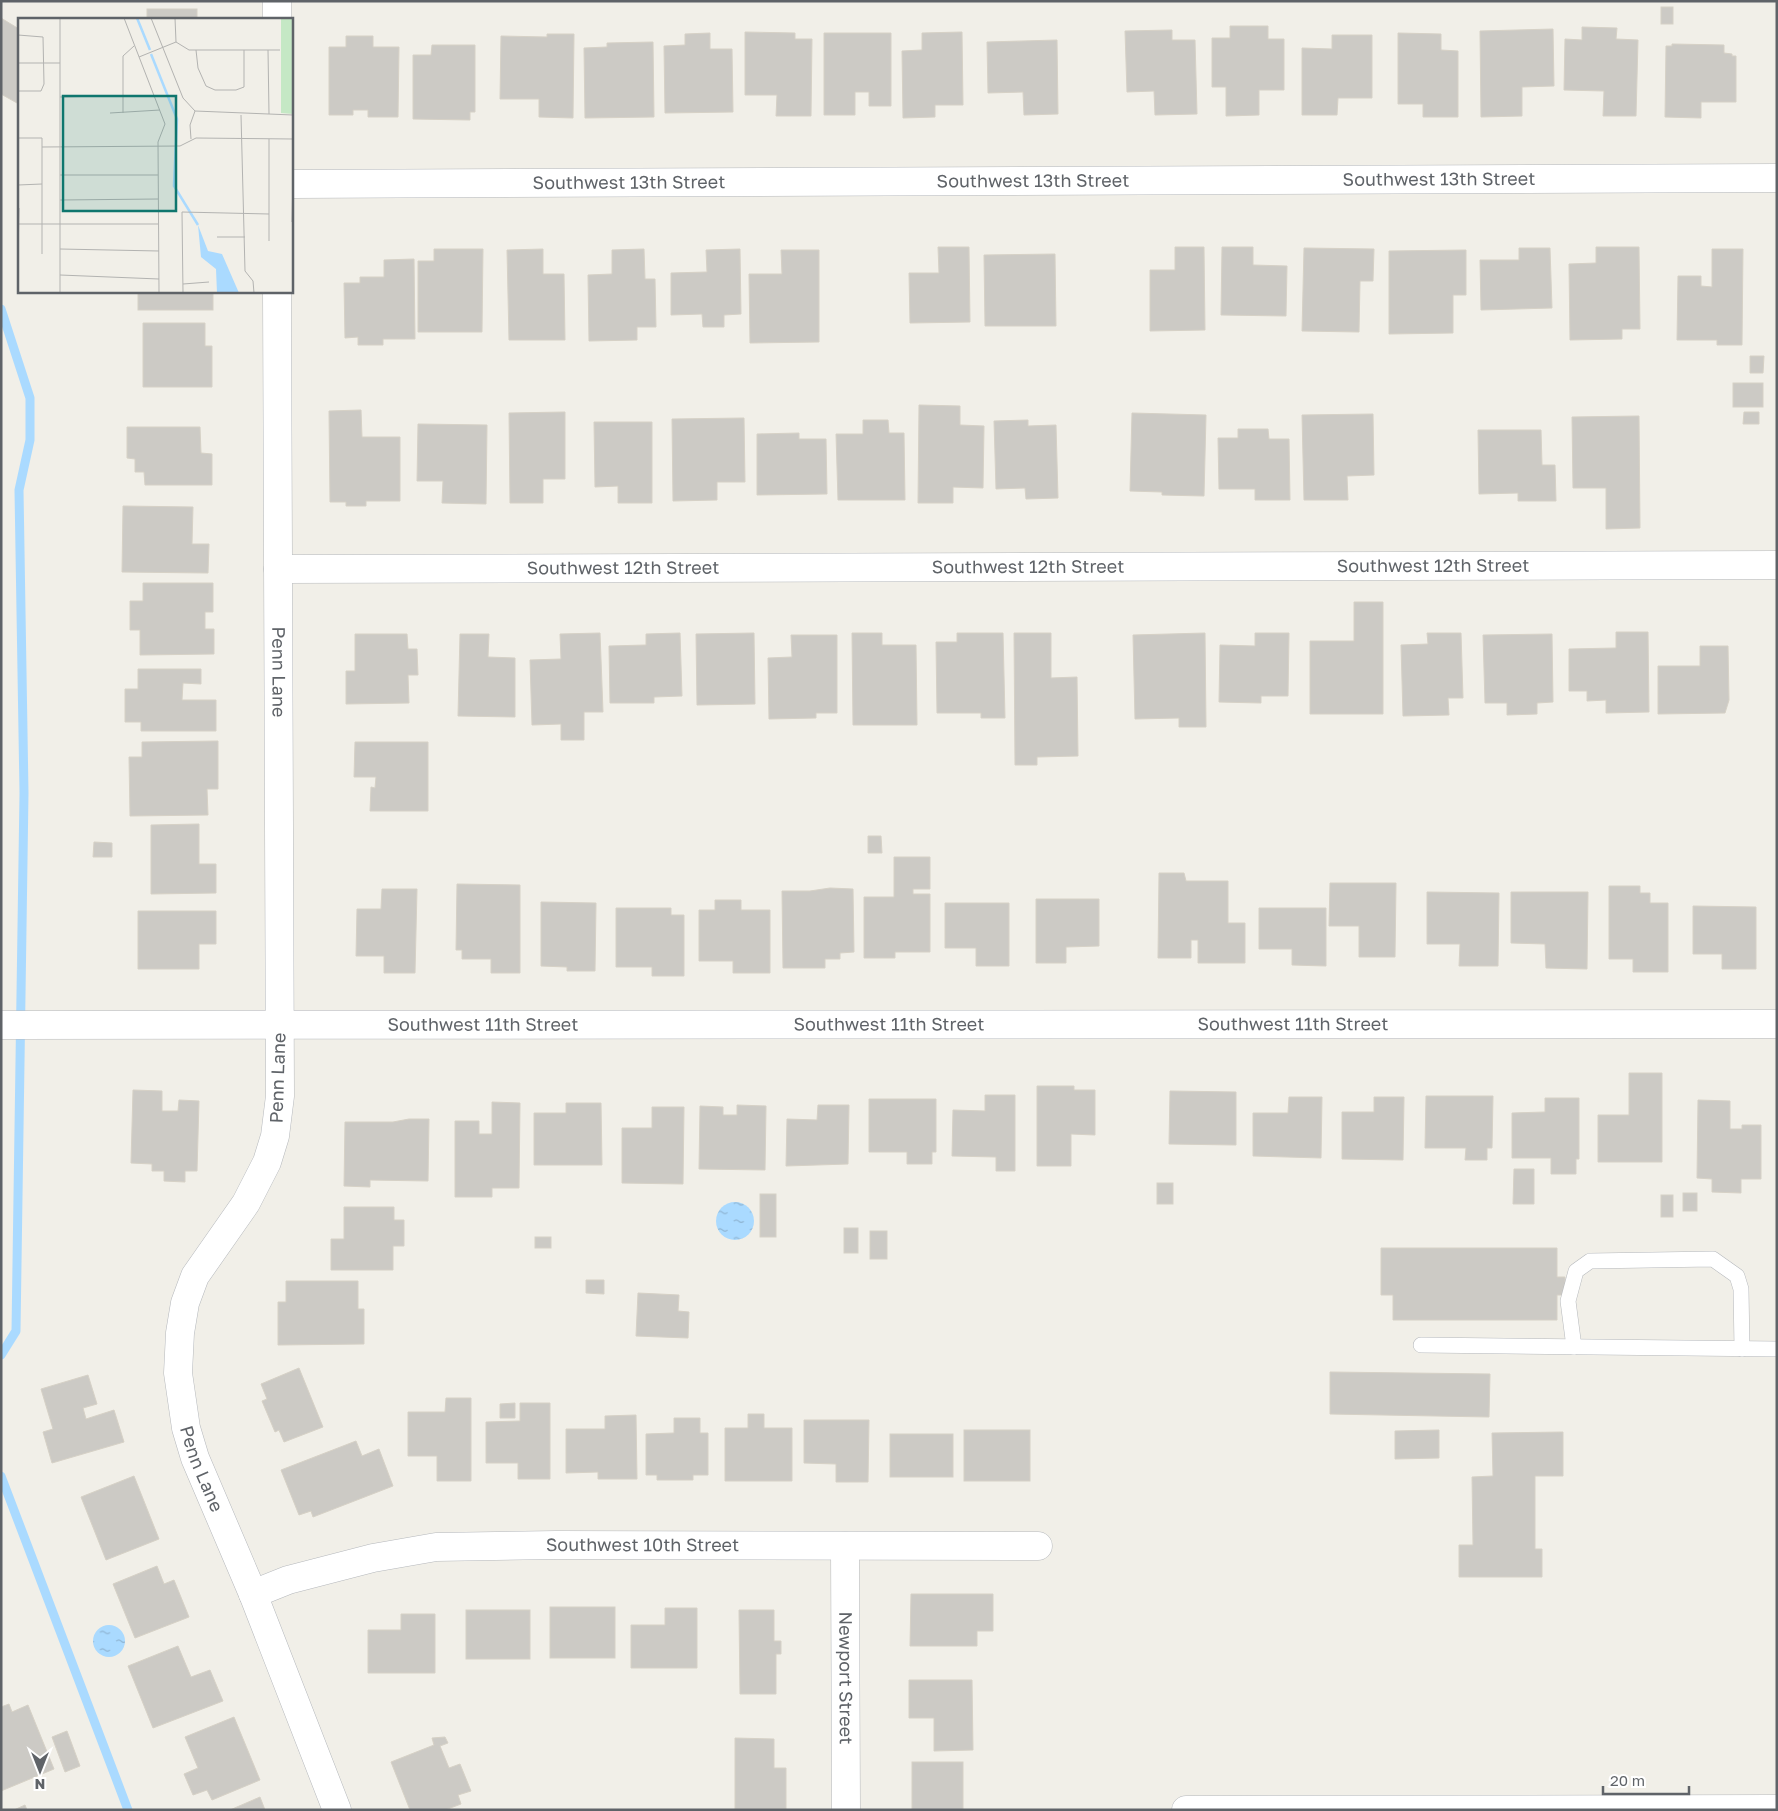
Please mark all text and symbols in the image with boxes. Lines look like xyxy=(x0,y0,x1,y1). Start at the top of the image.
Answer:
inset map xyxy=(18,18,292,292)
street label: Southwest 13th Street xyxy=(1343,167,1535,190)
street label: Southwest 13th Street xyxy=(937,169,1129,191)
street label: Southwest 13th Street xyxy=(533,170,725,193)
street label: Southwest 12th Street xyxy=(1337,554,1529,576)
street label: Southwest 12th Street xyxy=(932,555,1124,577)
street label: Southwest 12th Street xyxy=(527,556,719,578)
street label: Penn Lane xyxy=(268,627,291,717)
street label: Southwest 11th Street xyxy=(793,1012,985,1035)
street label: Southwest 11th Street xyxy=(1197,1012,1389,1034)
street label: Southwest 11th Street xyxy=(387,1013,579,1035)
street label: Penn Lane xyxy=(264,1032,290,1124)
street label: Penn Lane xyxy=(176,1423,229,1515)
street label: Southwest 10th Street xyxy=(546,1533,739,1555)
street label: Newport Street xyxy=(835,1612,858,1744)
north arrow xyxy=(15,1746,65,1796)
scale bar xyxy=(1603,1764,1689,1796)
text: 20 m xyxy=(1610,1771,1645,1789)
text: N xyxy=(35,1776,45,1793)

